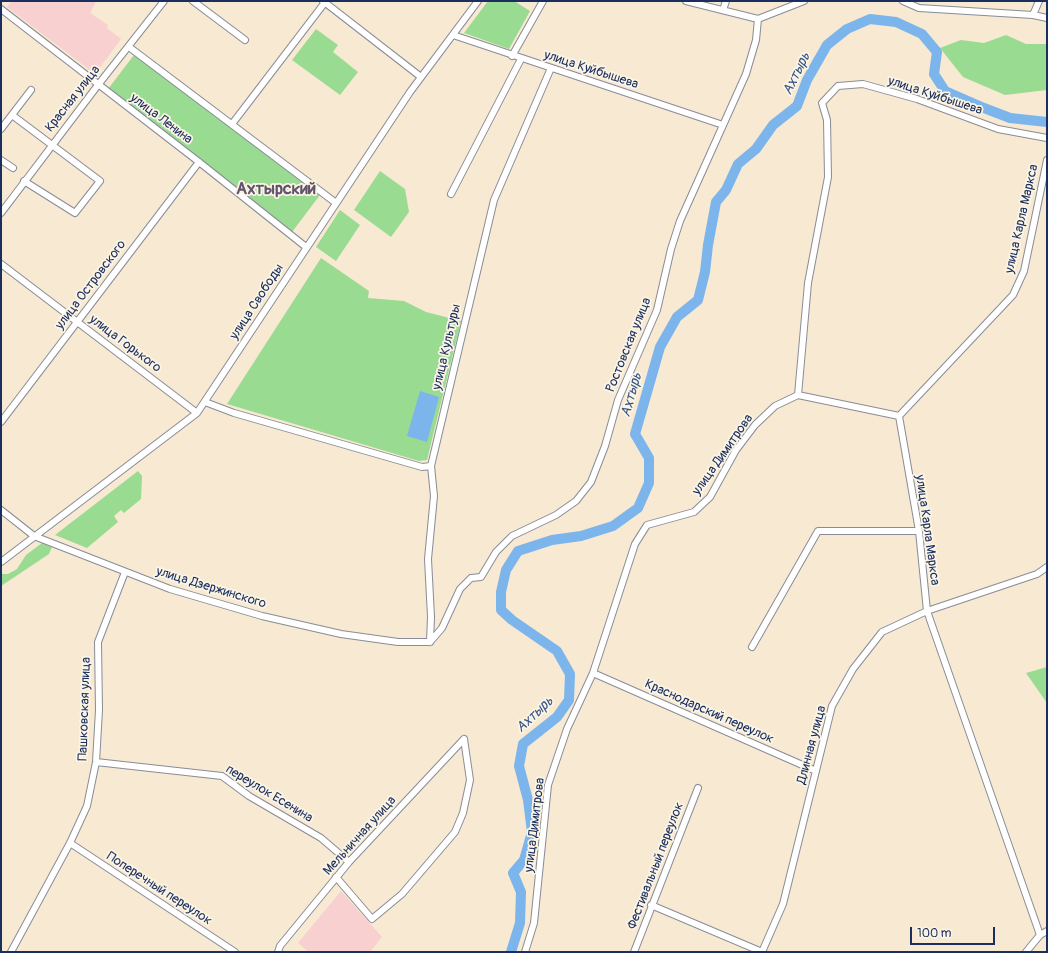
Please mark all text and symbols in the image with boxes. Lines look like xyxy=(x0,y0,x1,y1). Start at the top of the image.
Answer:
street label: улица Куйбышева xyxy=(542,47,640,93)
water label: Ахтырь xyxy=(780,50,814,98)
street label: Красная улица xyxy=(42,63,104,135)
street label: улица Куйбышева xyxy=(886,73,984,119)
street label: улица Ленина xyxy=(127,90,195,148)
street label: улица Карла Маркса xyxy=(1002,163,1042,275)
district label: Ахтырский xyxy=(236,180,316,200)
street label: улица Островского xyxy=(52,237,130,333)
street label: улица Свободы xyxy=(227,261,287,343)
street label: Ростовская улица xyxy=(603,296,655,394)
street label: улица Культуры xyxy=(430,303,464,391)
street label: улица Горького xyxy=(86,312,164,376)
water label: Ахтырь xyxy=(618,371,646,419)
street label: улица Димитрова xyxy=(689,412,757,498)
street label: улица Карла Маркса xyxy=(912,474,942,586)
street label: улица Дзержинского xyxy=(154,564,268,612)
street label: Пашковская улица xyxy=(75,657,95,761)
street label: Краснодарский переулок xyxy=(642,677,776,747)
water label: Ахтырь xyxy=(513,693,557,737)
street label: Длинная улица xyxy=(794,704,830,786)
street label: переулок Есенина xyxy=(223,762,315,826)
street label: улица Димитрова xyxy=(521,777,549,873)
street label: Мельничная улица xyxy=(320,793,400,879)
street label: Фестивальный переулок xyxy=(625,800,687,932)
street label: Поперечный переулок xyxy=(103,849,215,929)
scale bar xyxy=(912,919,997,945)
text: 100 m xyxy=(917,926,951,941)

